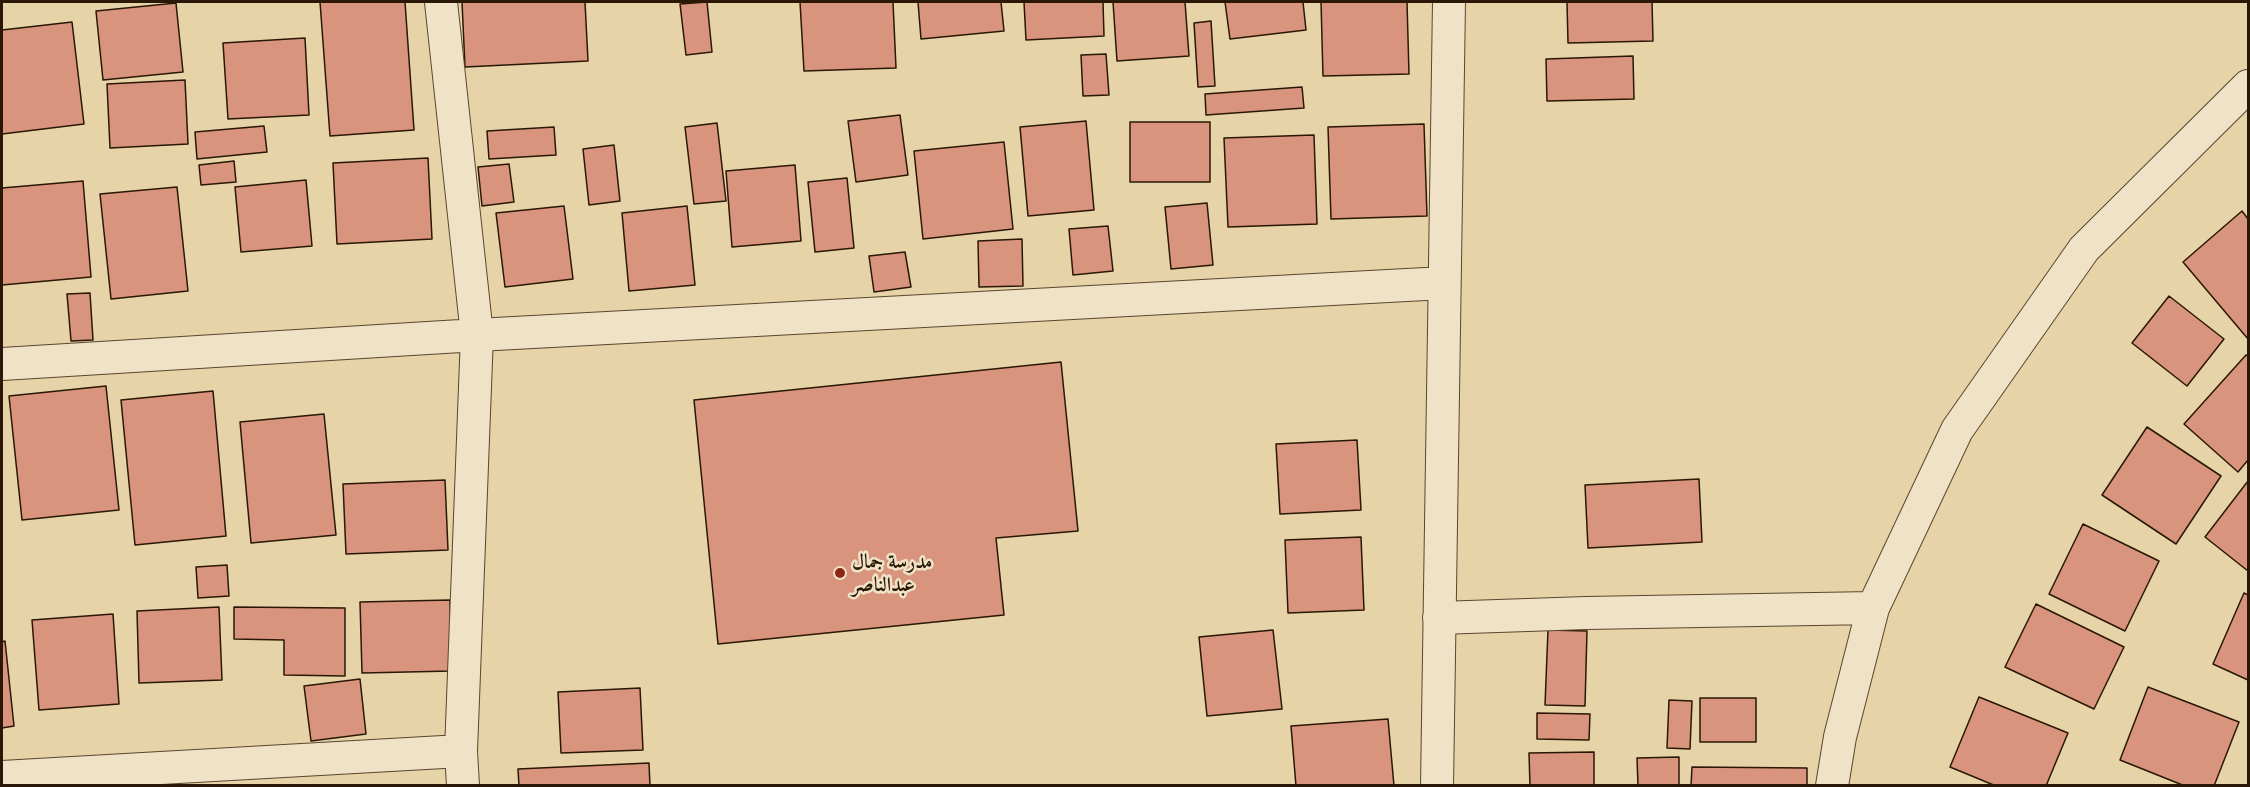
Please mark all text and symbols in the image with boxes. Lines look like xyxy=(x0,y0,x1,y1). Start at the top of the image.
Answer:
place label: مدرسة جمال عبدالناصر xyxy=(852,550,932,597)
marker: مدرسة جمال عبدالناصر xyxy=(833,566,847,580)

